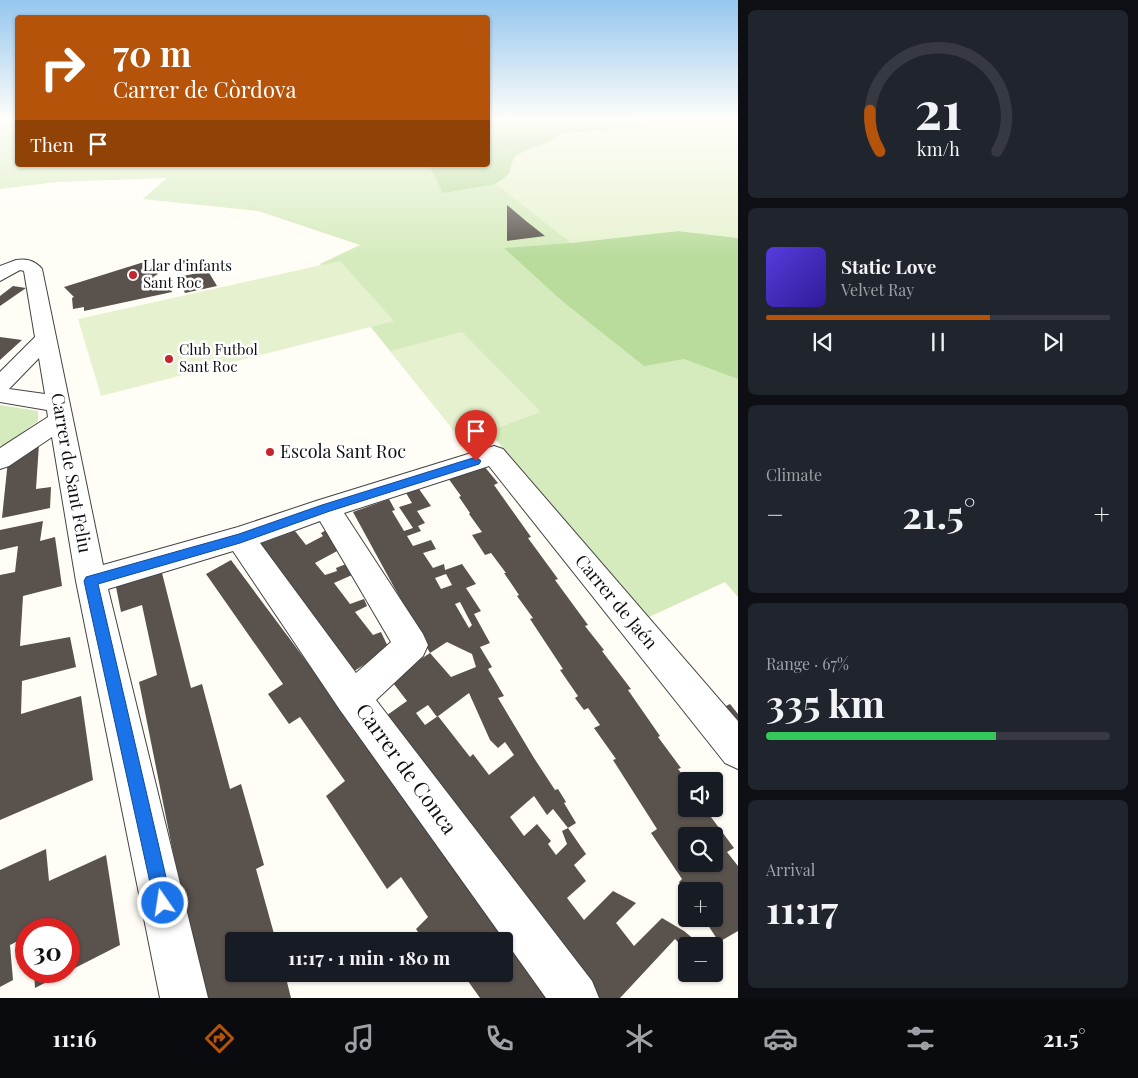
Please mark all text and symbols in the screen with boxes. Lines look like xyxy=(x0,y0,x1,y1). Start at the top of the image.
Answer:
text: 70 m xyxy=(113,29,191,76)
icon: right xyxy=(30,35,95,100)
text: Carrer de Còrdova xyxy=(113,74,296,104)
text: 21 xyxy=(914,74,962,143)
icon: arrive xyxy=(84,130,112,158)
text: Then xyxy=(30,131,74,157)
text: km/h xyxy=(917,137,960,160)
text: Static Love xyxy=(841,253,936,279)
place label: Llar d'infants Sant Roc xyxy=(143,255,232,292)
marker: Llar d'infants Sant Roc xyxy=(127,269,139,281)
text: Velvet Ray xyxy=(841,279,914,300)
icon: previous xyxy=(809,328,837,356)
icon: pause xyxy=(924,328,952,356)
icon: next xyxy=(1039,328,1067,356)
place label: Club Futbol Sant Roc xyxy=(179,339,258,376)
marker: Club Futbol Sant Roc xyxy=(163,353,175,365)
street label: Carrer de Sant Feliu xyxy=(46,391,98,555)
pin xyxy=(455,410,497,461)
icon: arrive xyxy=(462,417,490,445)
place label: Escola Sant Roc xyxy=(280,439,406,463)
marker: Escola Sant Roc xyxy=(264,446,276,458)
text: Climate xyxy=(766,464,822,485)
text: 21.5° xyxy=(902,488,975,539)
text: − xyxy=(766,495,784,532)
text: + xyxy=(1094,495,1110,532)
street label: Carrer de Jaén xyxy=(570,549,664,654)
text: Range · 67% xyxy=(766,653,849,674)
text: 335 km xyxy=(766,677,885,728)
street label: Carrer de Conca xyxy=(351,697,465,839)
map controls xyxy=(678,772,723,982)
button: sound xyxy=(678,772,723,817)
button: search xyxy=(678,827,723,872)
text: Arrival xyxy=(766,859,815,880)
position arrow xyxy=(136,876,188,928)
button: + xyxy=(678,882,723,927)
text: 11:17 xyxy=(766,883,838,934)
speed limit sign: 30 xyxy=(15,918,80,983)
button: − xyxy=(678,937,723,982)
text: 11:17 · 1 min · 180 m xyxy=(288,944,450,970)
icon: directions xyxy=(202,1021,237,1056)
icon: music xyxy=(342,1021,377,1056)
icon: phone xyxy=(482,1021,517,1056)
icon: climate xyxy=(622,1021,657,1056)
icon: car xyxy=(763,1021,798,1056)
icon: filters xyxy=(903,1021,938,1056)
text: 11:16 xyxy=(53,1023,97,1053)
text: 21.5° xyxy=(1043,1023,1085,1053)

